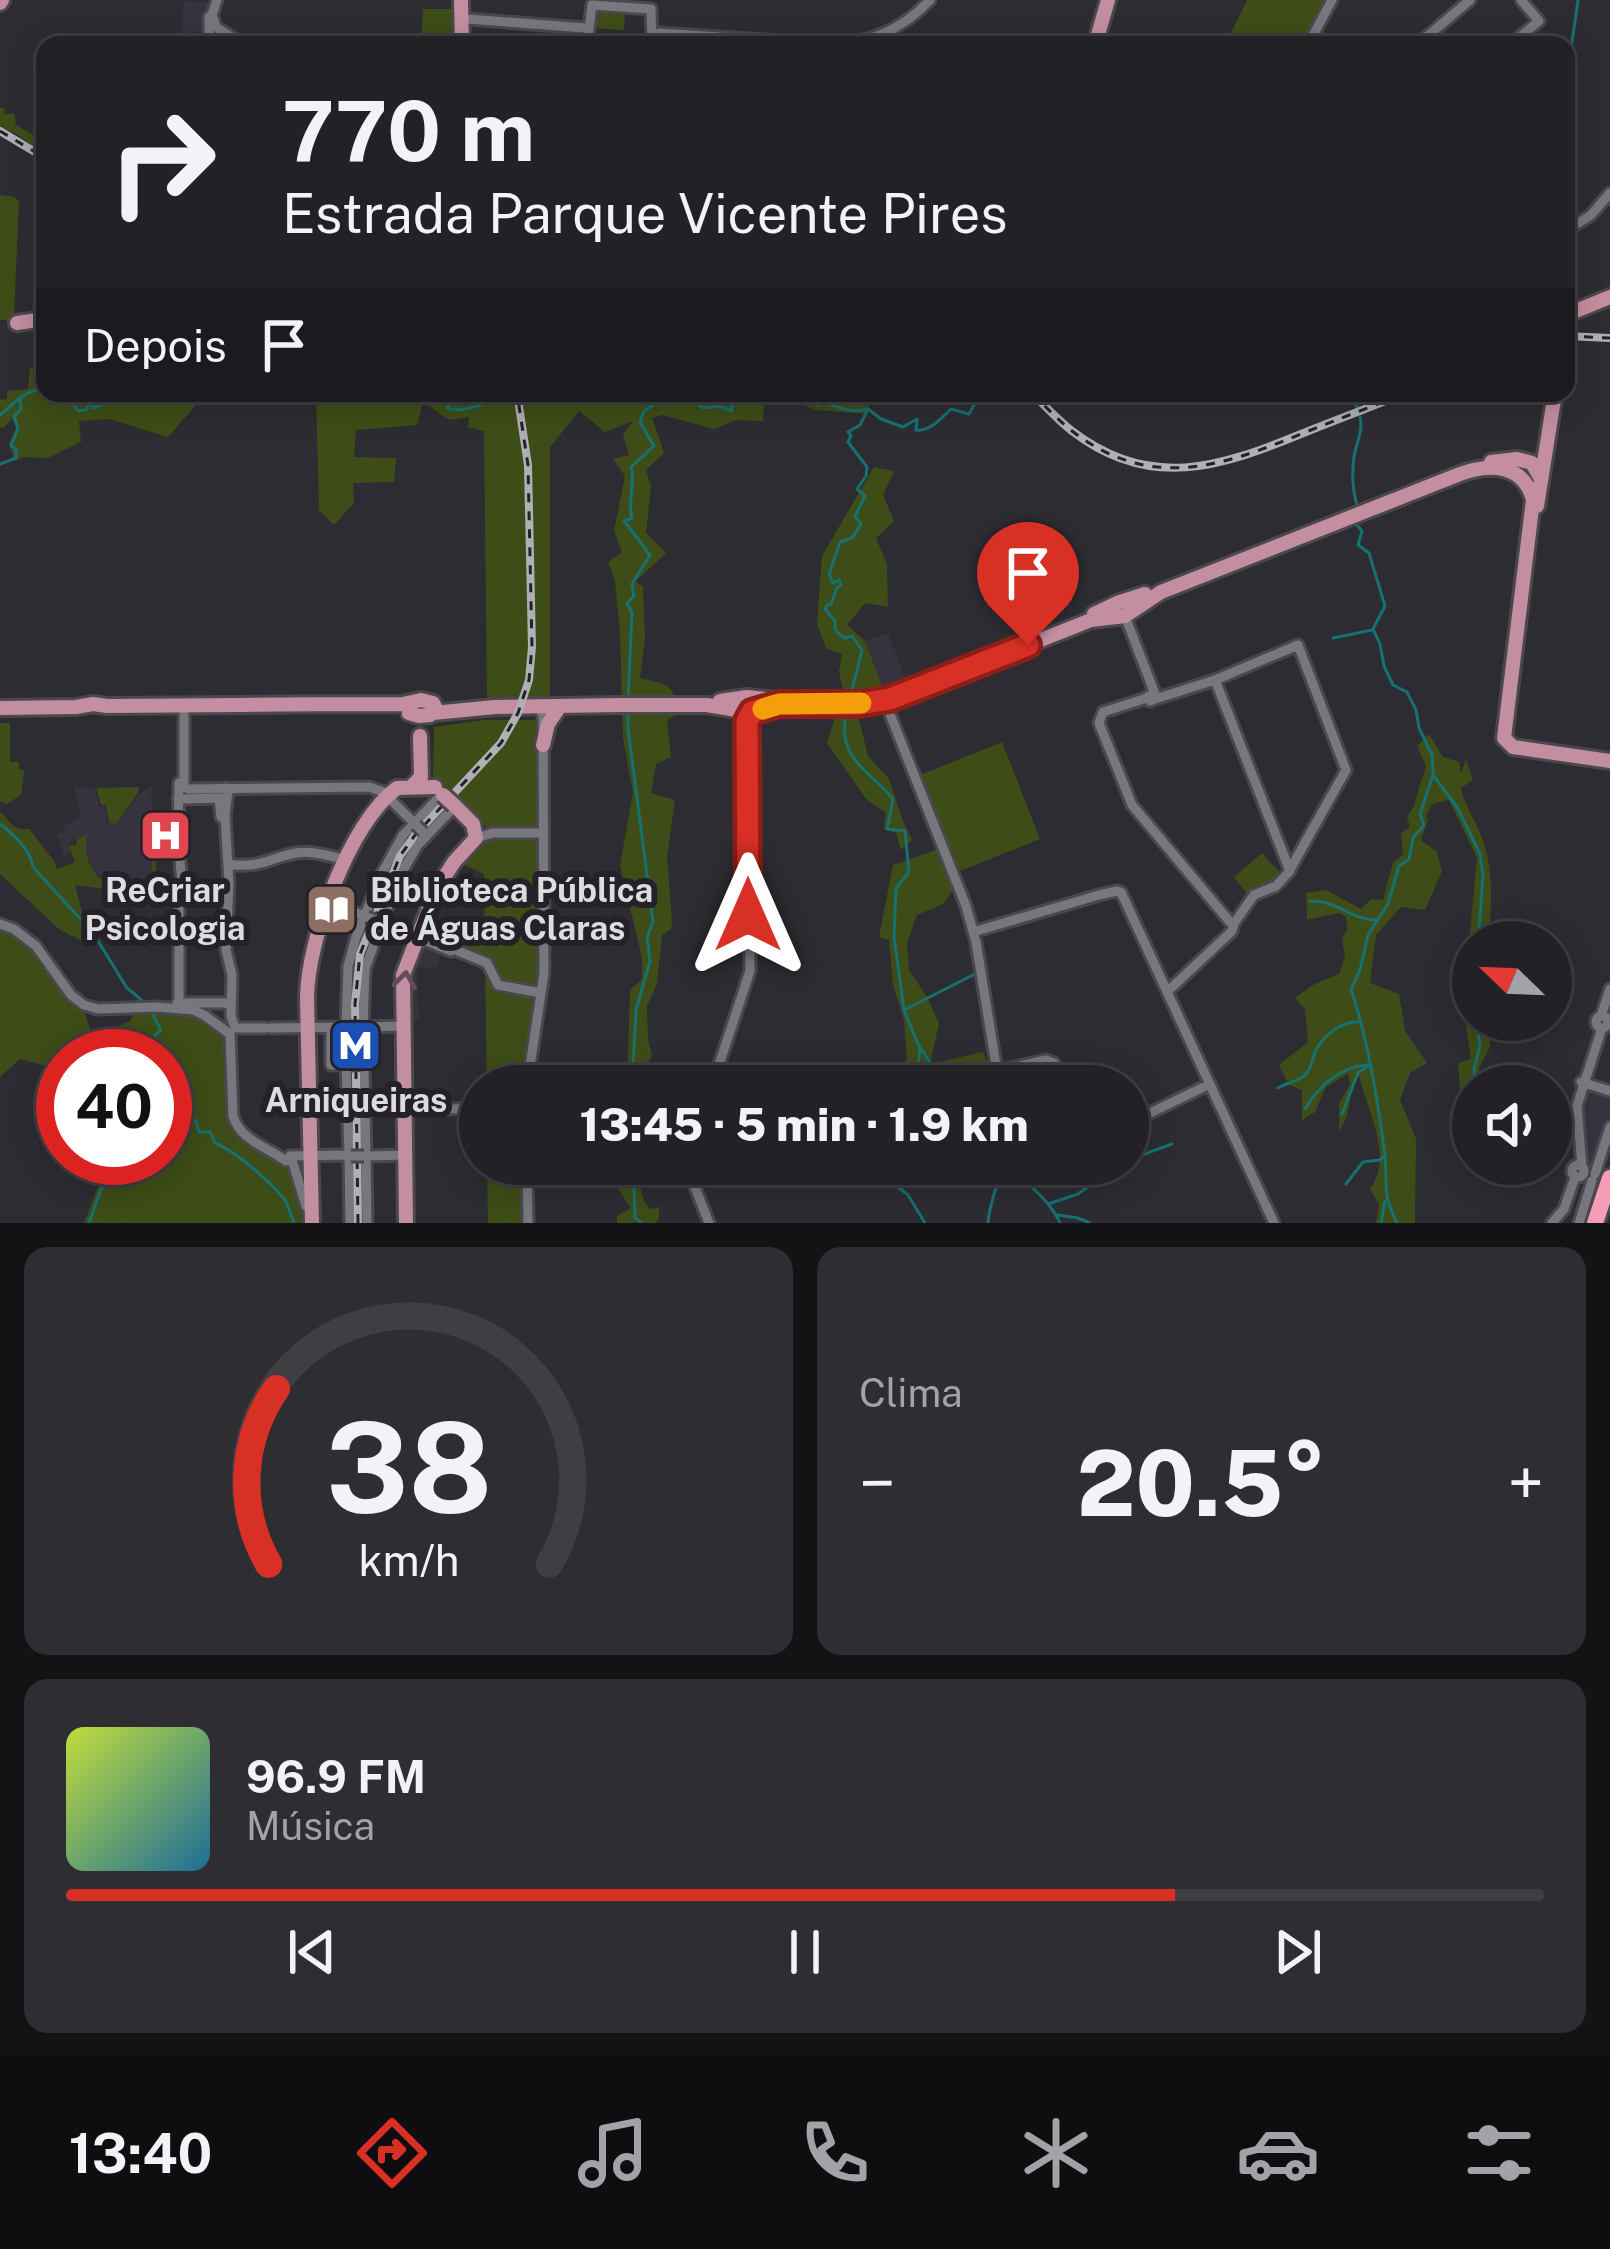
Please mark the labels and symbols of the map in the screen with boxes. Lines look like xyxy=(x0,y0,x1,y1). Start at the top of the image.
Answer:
pin xyxy=(977,522,1079,645)
hospital icon: ReCriar Psicologia xyxy=(137,808,193,864)
position arrow xyxy=(685,852,811,978)
place label: ReCriar Psicologia xyxy=(85,871,245,947)
place label: Biblioteca Pública de Águas Claras xyxy=(370,871,653,947)
library icon: Biblioteca Pública de Águas Claras xyxy=(303,881,359,937)
north arrow xyxy=(1452,921,1572,1041)
one-way arrow xyxy=(391,971,417,990)
metro station icon: Arniqueiras xyxy=(328,1018,384,1074)
speed limit sign: 40 xyxy=(36,1029,192,1185)
place label: Arniqueiras xyxy=(265,1081,447,1119)

